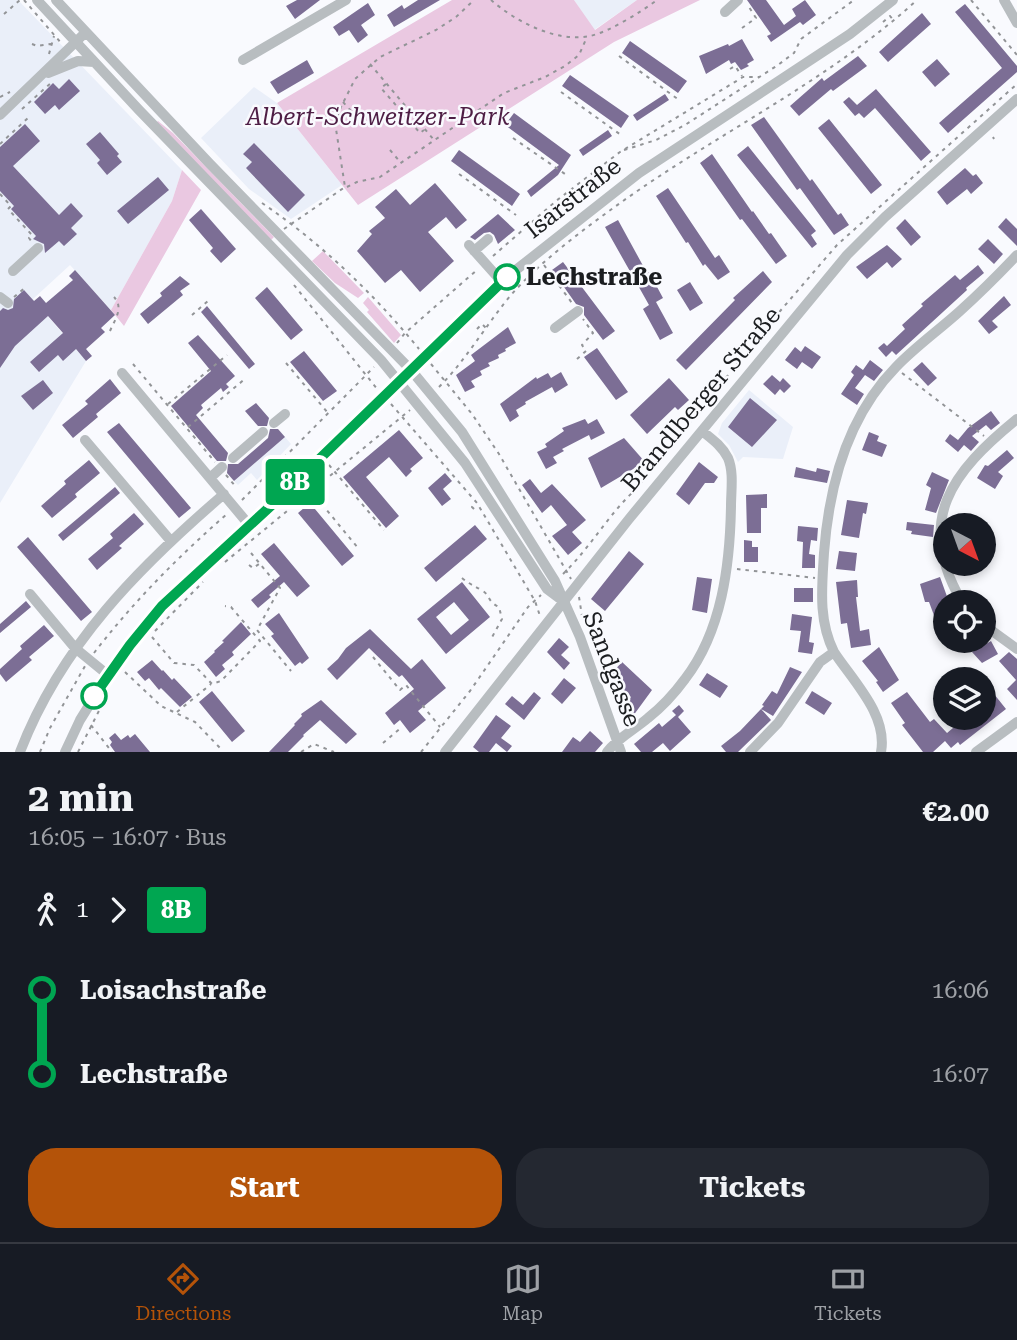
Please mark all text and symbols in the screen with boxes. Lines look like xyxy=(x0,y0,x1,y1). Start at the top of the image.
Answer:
park label: Albert-Schweitzer-Park xyxy=(244,103,510,131)
street label: Isarstraße xyxy=(519,152,627,244)
place label: Lechstraße xyxy=(526,263,662,291)
marker: Lechstraße xyxy=(494,264,520,290)
street label: Brandlberger Straße xyxy=(616,301,786,497)
line badge: 8B xyxy=(264,459,326,505)
text: 8B xyxy=(280,468,310,496)
north arrow xyxy=(933,513,996,576)
map controls xyxy=(933,513,996,730)
button: locate xyxy=(933,590,996,653)
street label: Sandgasse xyxy=(577,608,647,730)
button: layers xyxy=(933,667,996,730)
unlabelled marker xyxy=(81,683,107,709)
text: 2 min xyxy=(28,776,134,820)
text: €2.00 xyxy=(923,797,989,827)
text: 16:05 – 16:07 · Bus xyxy=(28,824,226,851)
icon: walk xyxy=(28,891,66,929)
icon: forward xyxy=(99,891,137,929)
text: 1 xyxy=(76,896,89,923)
text: 8B xyxy=(161,896,192,924)
text: Loisachstraße xyxy=(80,975,267,1005)
text: 16:06 xyxy=(932,977,989,1004)
text: Lechstraße xyxy=(80,1059,228,1089)
text: 16:07 xyxy=(932,1061,989,1088)
button: Start xyxy=(28,1148,502,1228)
button: Tickets xyxy=(516,1148,989,1228)
tab: Directions xyxy=(136,1260,231,1325)
tab: Map xyxy=(502,1260,543,1325)
tab: Tickets xyxy=(814,1260,881,1325)

